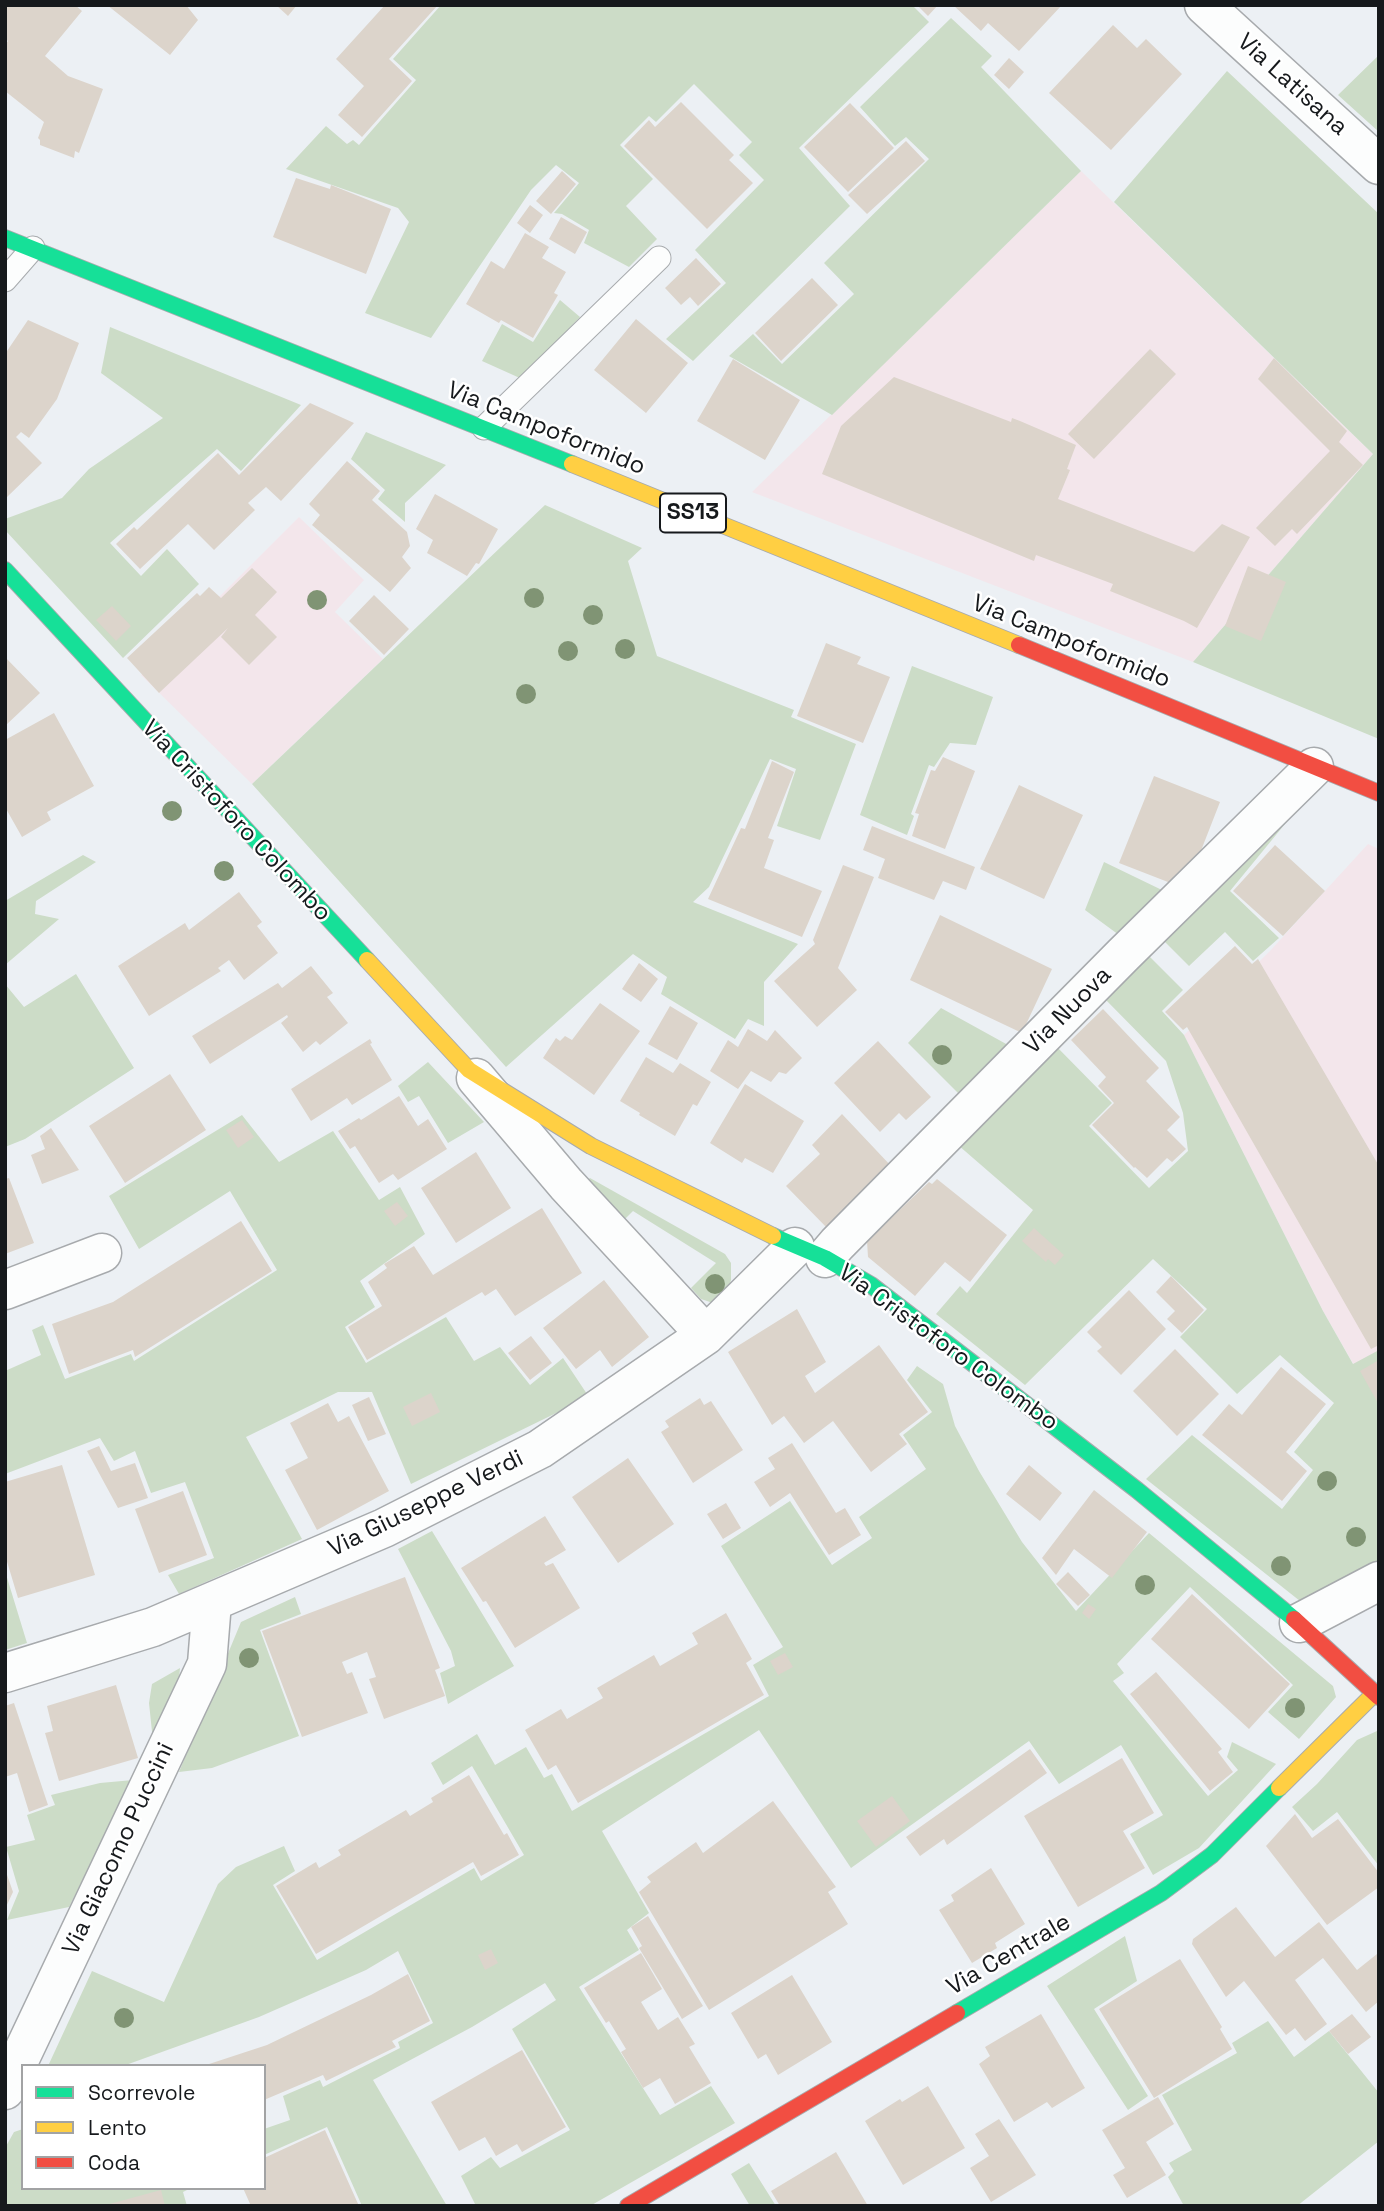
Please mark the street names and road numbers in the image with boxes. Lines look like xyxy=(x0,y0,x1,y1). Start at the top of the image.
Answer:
street label: Via Latisana xyxy=(1231,28,1353,142)
street label: Via Campoformido xyxy=(443,376,649,482)
road number: SS13 xyxy=(660,494,726,533)
street label: Via Campoformido xyxy=(968,589,1174,695)
street label: Via Cristoforo Colombo xyxy=(135,714,337,928)
street label: Via Nuova xyxy=(1018,961,1118,1061)
street label: Via Cristoforo Colombo xyxy=(832,1259,1064,1437)
street label: Via Giuseppe Verdi xyxy=(324,1444,528,1564)
street label: Via Giacomo Puccini xyxy=(57,1738,181,1960)
street label: Via Centrale xyxy=(942,1908,1076,2002)

